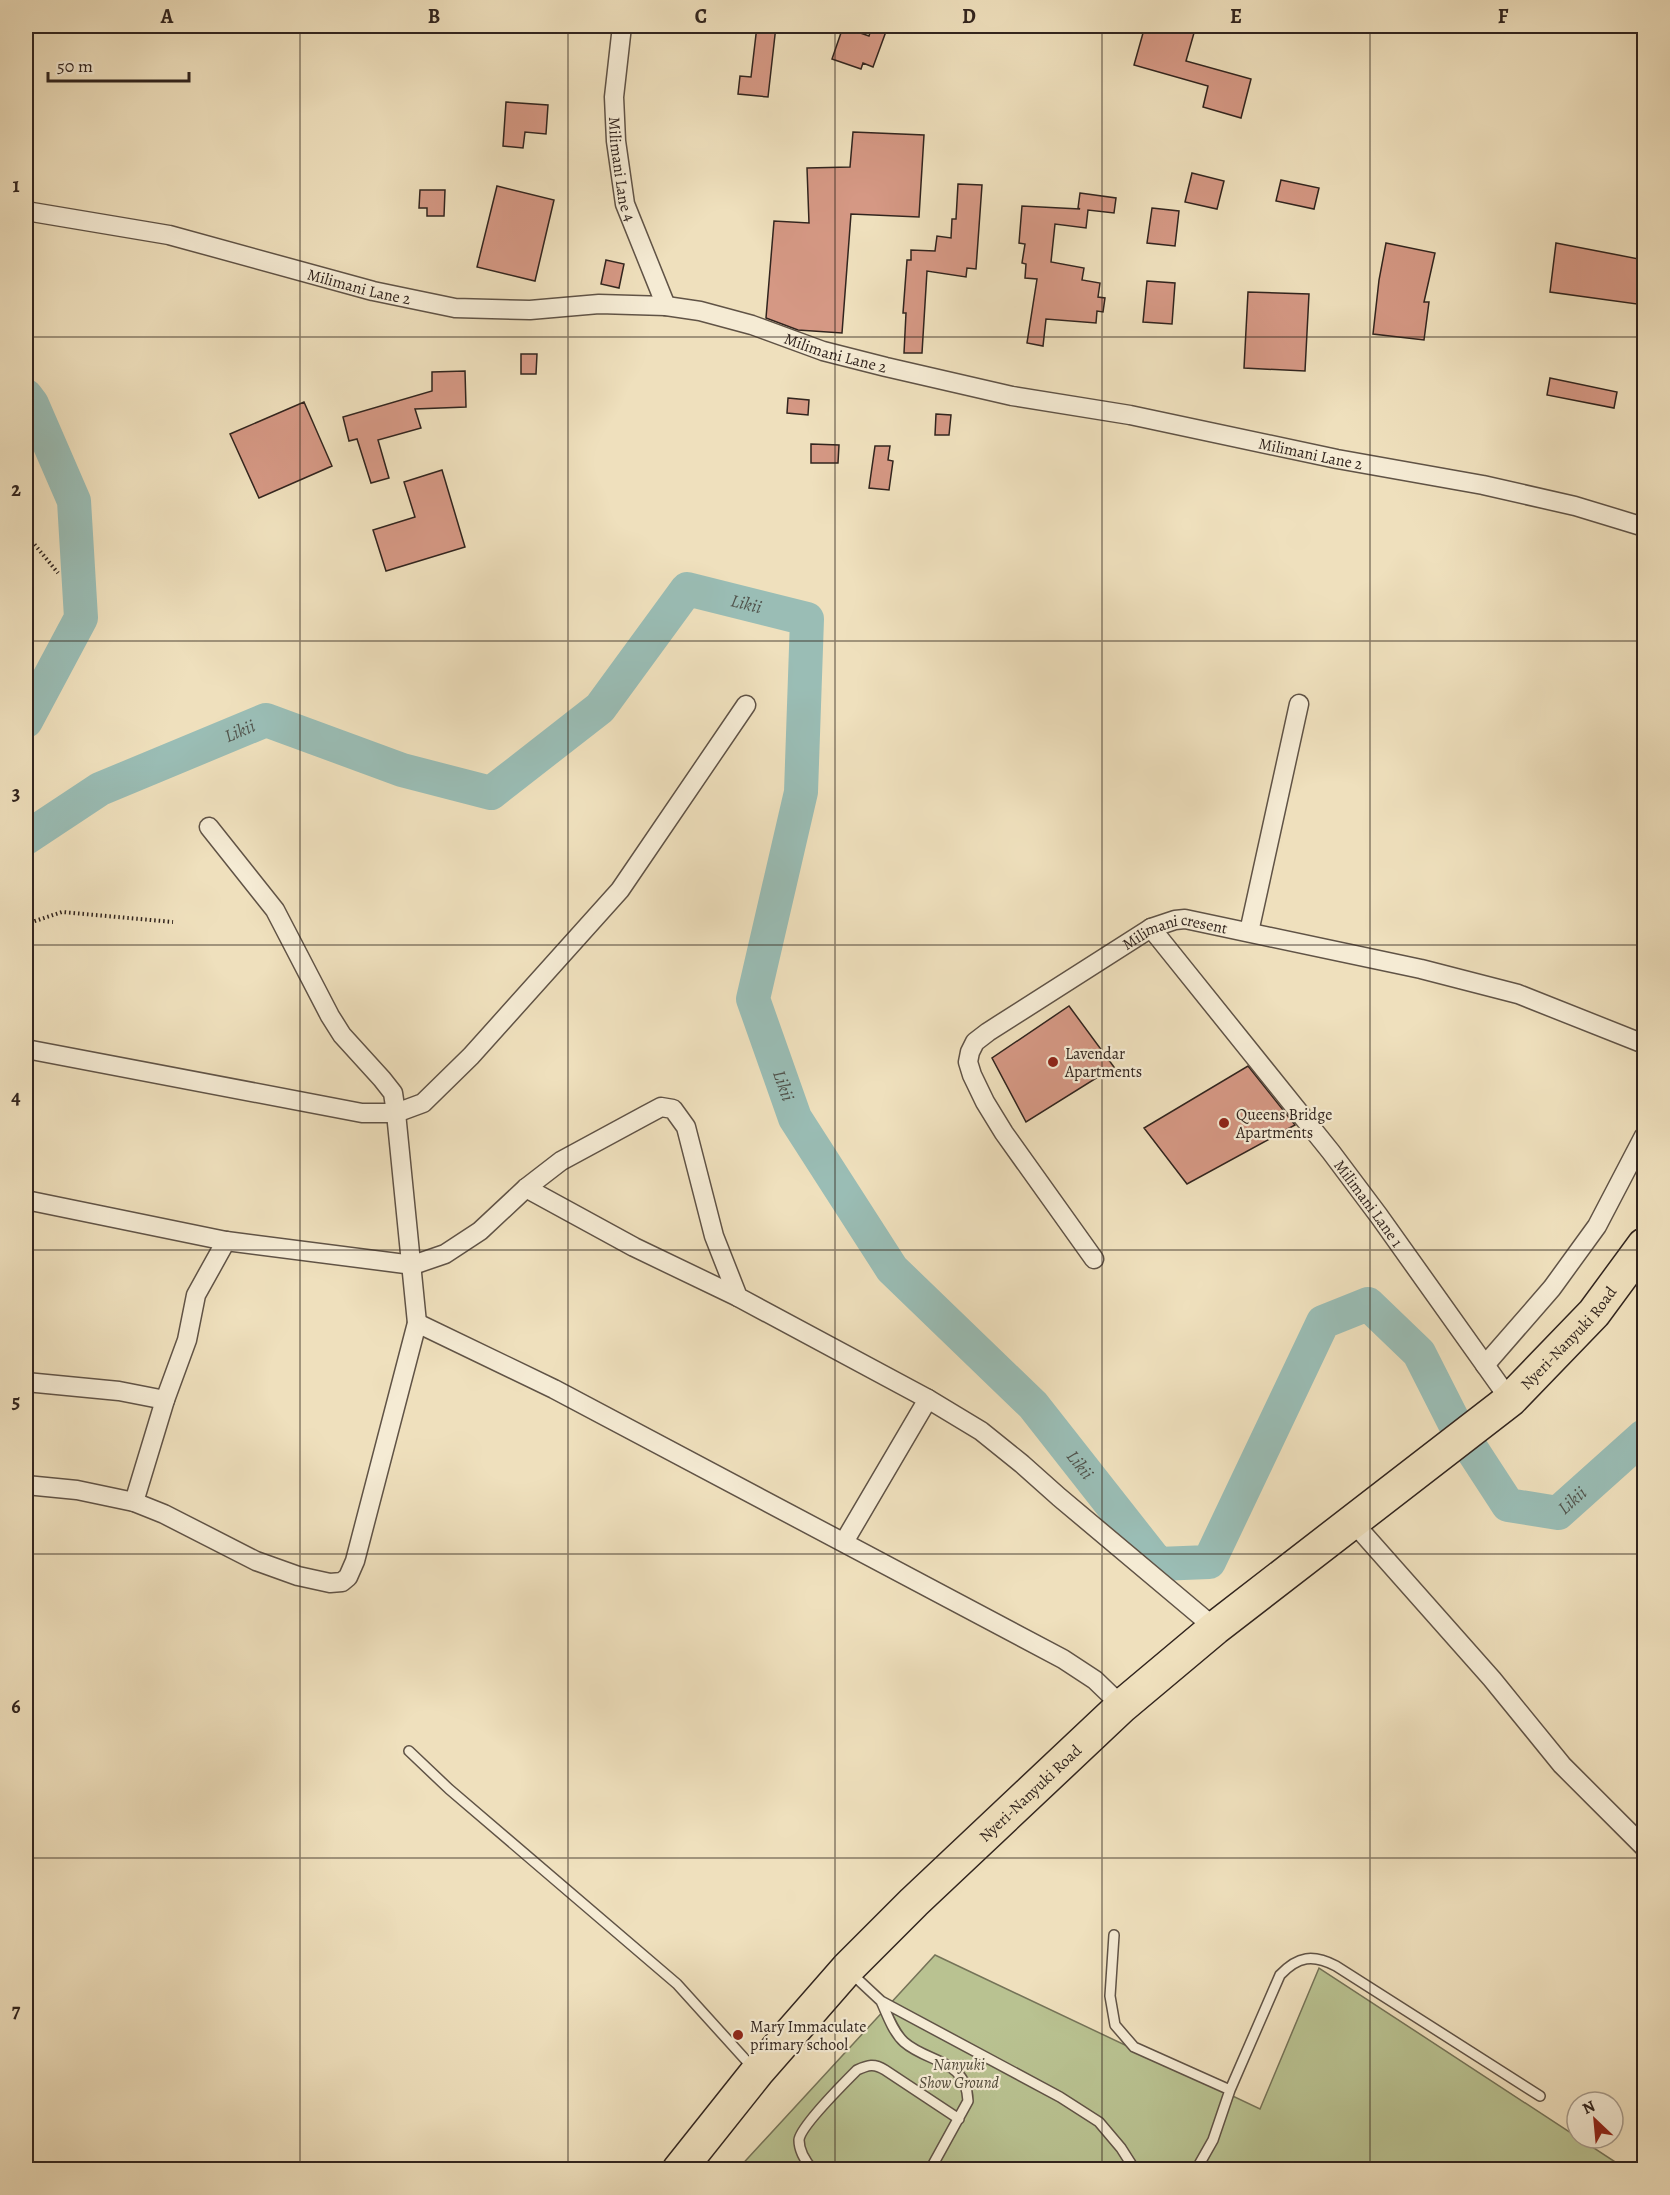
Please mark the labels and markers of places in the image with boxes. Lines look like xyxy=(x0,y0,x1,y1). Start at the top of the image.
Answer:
place label: Lavendar Apartments xyxy=(1064,1043,1142,1083)
marker: Lavendar Apartments xyxy=(1046,1055,1060,1069)
place label: Queens Bridge Apartments xyxy=(1235,1104,1332,1144)
marker: Queens Bridge Apartments xyxy=(1217,1116,1231,1130)
place label: Mary Immaculate primary school xyxy=(750,2016,866,2056)
marker: Mary Immaculate primary school xyxy=(731,2028,745,2042)

